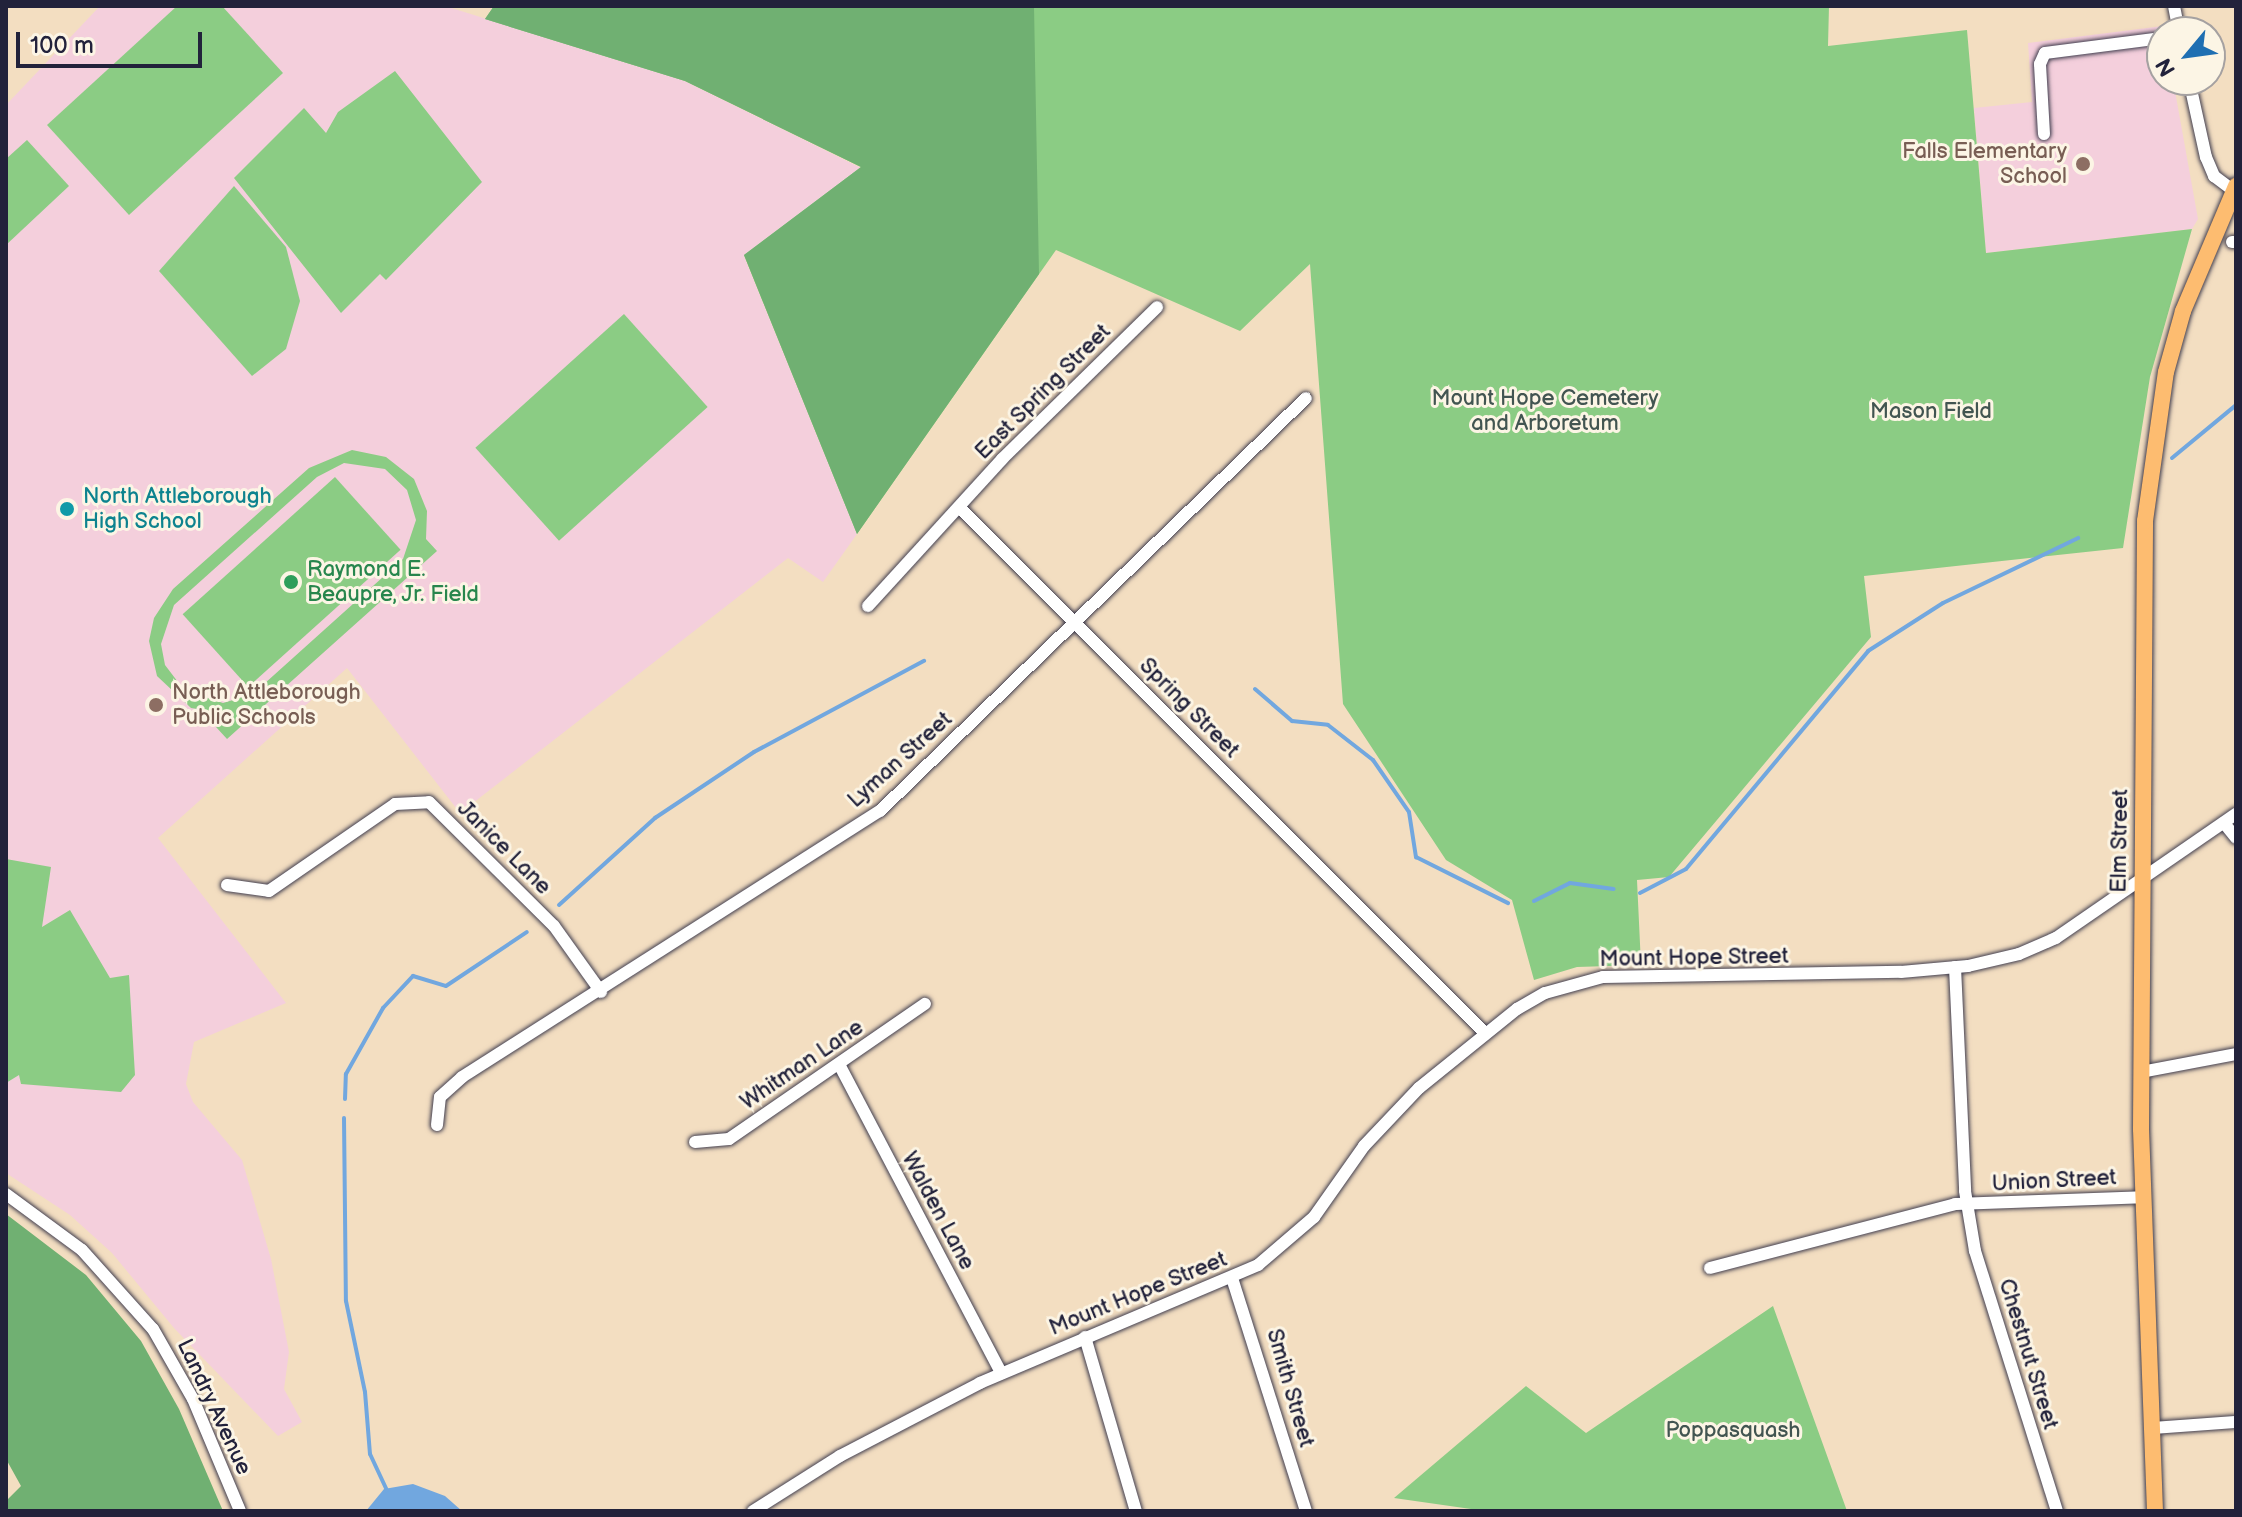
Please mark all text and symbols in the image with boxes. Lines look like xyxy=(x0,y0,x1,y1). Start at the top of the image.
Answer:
scale bar xyxy=(20,16,206,66)
north arrow xyxy=(2146,16,2226,96)
text: 100 m xyxy=(30,31,94,60)
text: N xyxy=(2151,53,2182,81)
place label: Falls Elementary School xyxy=(1902,138,2067,190)
marker: Falls Elementary School xyxy=(2074,155,2092,173)
street label: East Spring Street xyxy=(970,319,1116,465)
park label: Mount Hope Cemetery and Arboretum xyxy=(1432,385,1658,436)
park label: Mason Field xyxy=(1870,399,1992,425)
place label: North Attleborough High School xyxy=(83,483,272,534)
marker: North Attleborough High School xyxy=(58,500,76,518)
place label: Raymond E. Beaupre, Jr. Field xyxy=(307,556,480,608)
marker: Raymond E. Beaupre, Jr. Field xyxy=(282,573,300,591)
street label: Spring Street xyxy=(1133,652,1245,764)
place label: North Attleborough Public Schools xyxy=(172,679,361,730)
marker: North Attleborough Public Schools xyxy=(147,696,165,714)
street label: Lyman Street xyxy=(842,706,958,814)
street label: Elm Street xyxy=(2106,789,2134,893)
street label: Janice Lane xyxy=(452,796,556,900)
street label: Mount Hope Street xyxy=(1599,943,1789,973)
street label: Whitman Lane xyxy=(736,1014,868,1116)
street label: Walden Lane xyxy=(896,1147,980,1275)
street label: Union Street xyxy=(1991,1165,2117,1197)
street label: Mount Hope Street xyxy=(1045,1246,1231,1342)
street label: Chestnut Street xyxy=(1993,1275,2063,1433)
street label: Smith Street xyxy=(1261,1326,1319,1450)
street label: Landry Avenue xyxy=(171,1334,257,1480)
park label: Poppasquash xyxy=(1666,1418,1800,1444)

